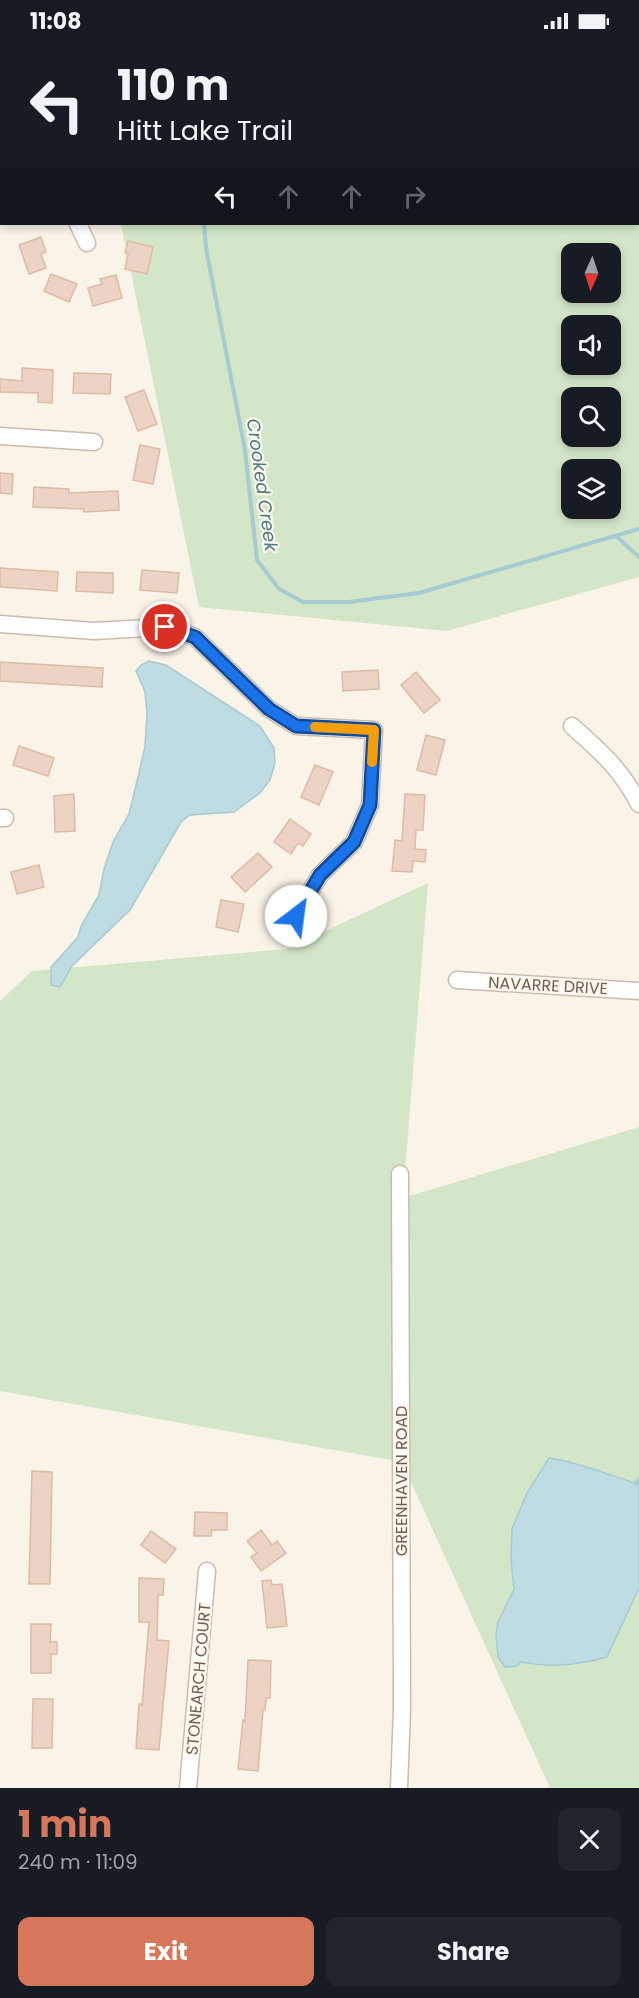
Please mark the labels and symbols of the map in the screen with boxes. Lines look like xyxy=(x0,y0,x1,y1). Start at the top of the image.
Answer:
north arrow xyxy=(561,243,621,303)
water label: Crooked Creek xyxy=(241,417,284,554)
pin xyxy=(139,601,190,652)
position arrow xyxy=(264,884,328,948)
street label: NAVARRE DRIVE xyxy=(488,971,608,1000)
street label: GREENHAVEN ROAD xyxy=(390,1406,413,1556)
street label: STONEARCH COURT xyxy=(180,1602,217,1756)

